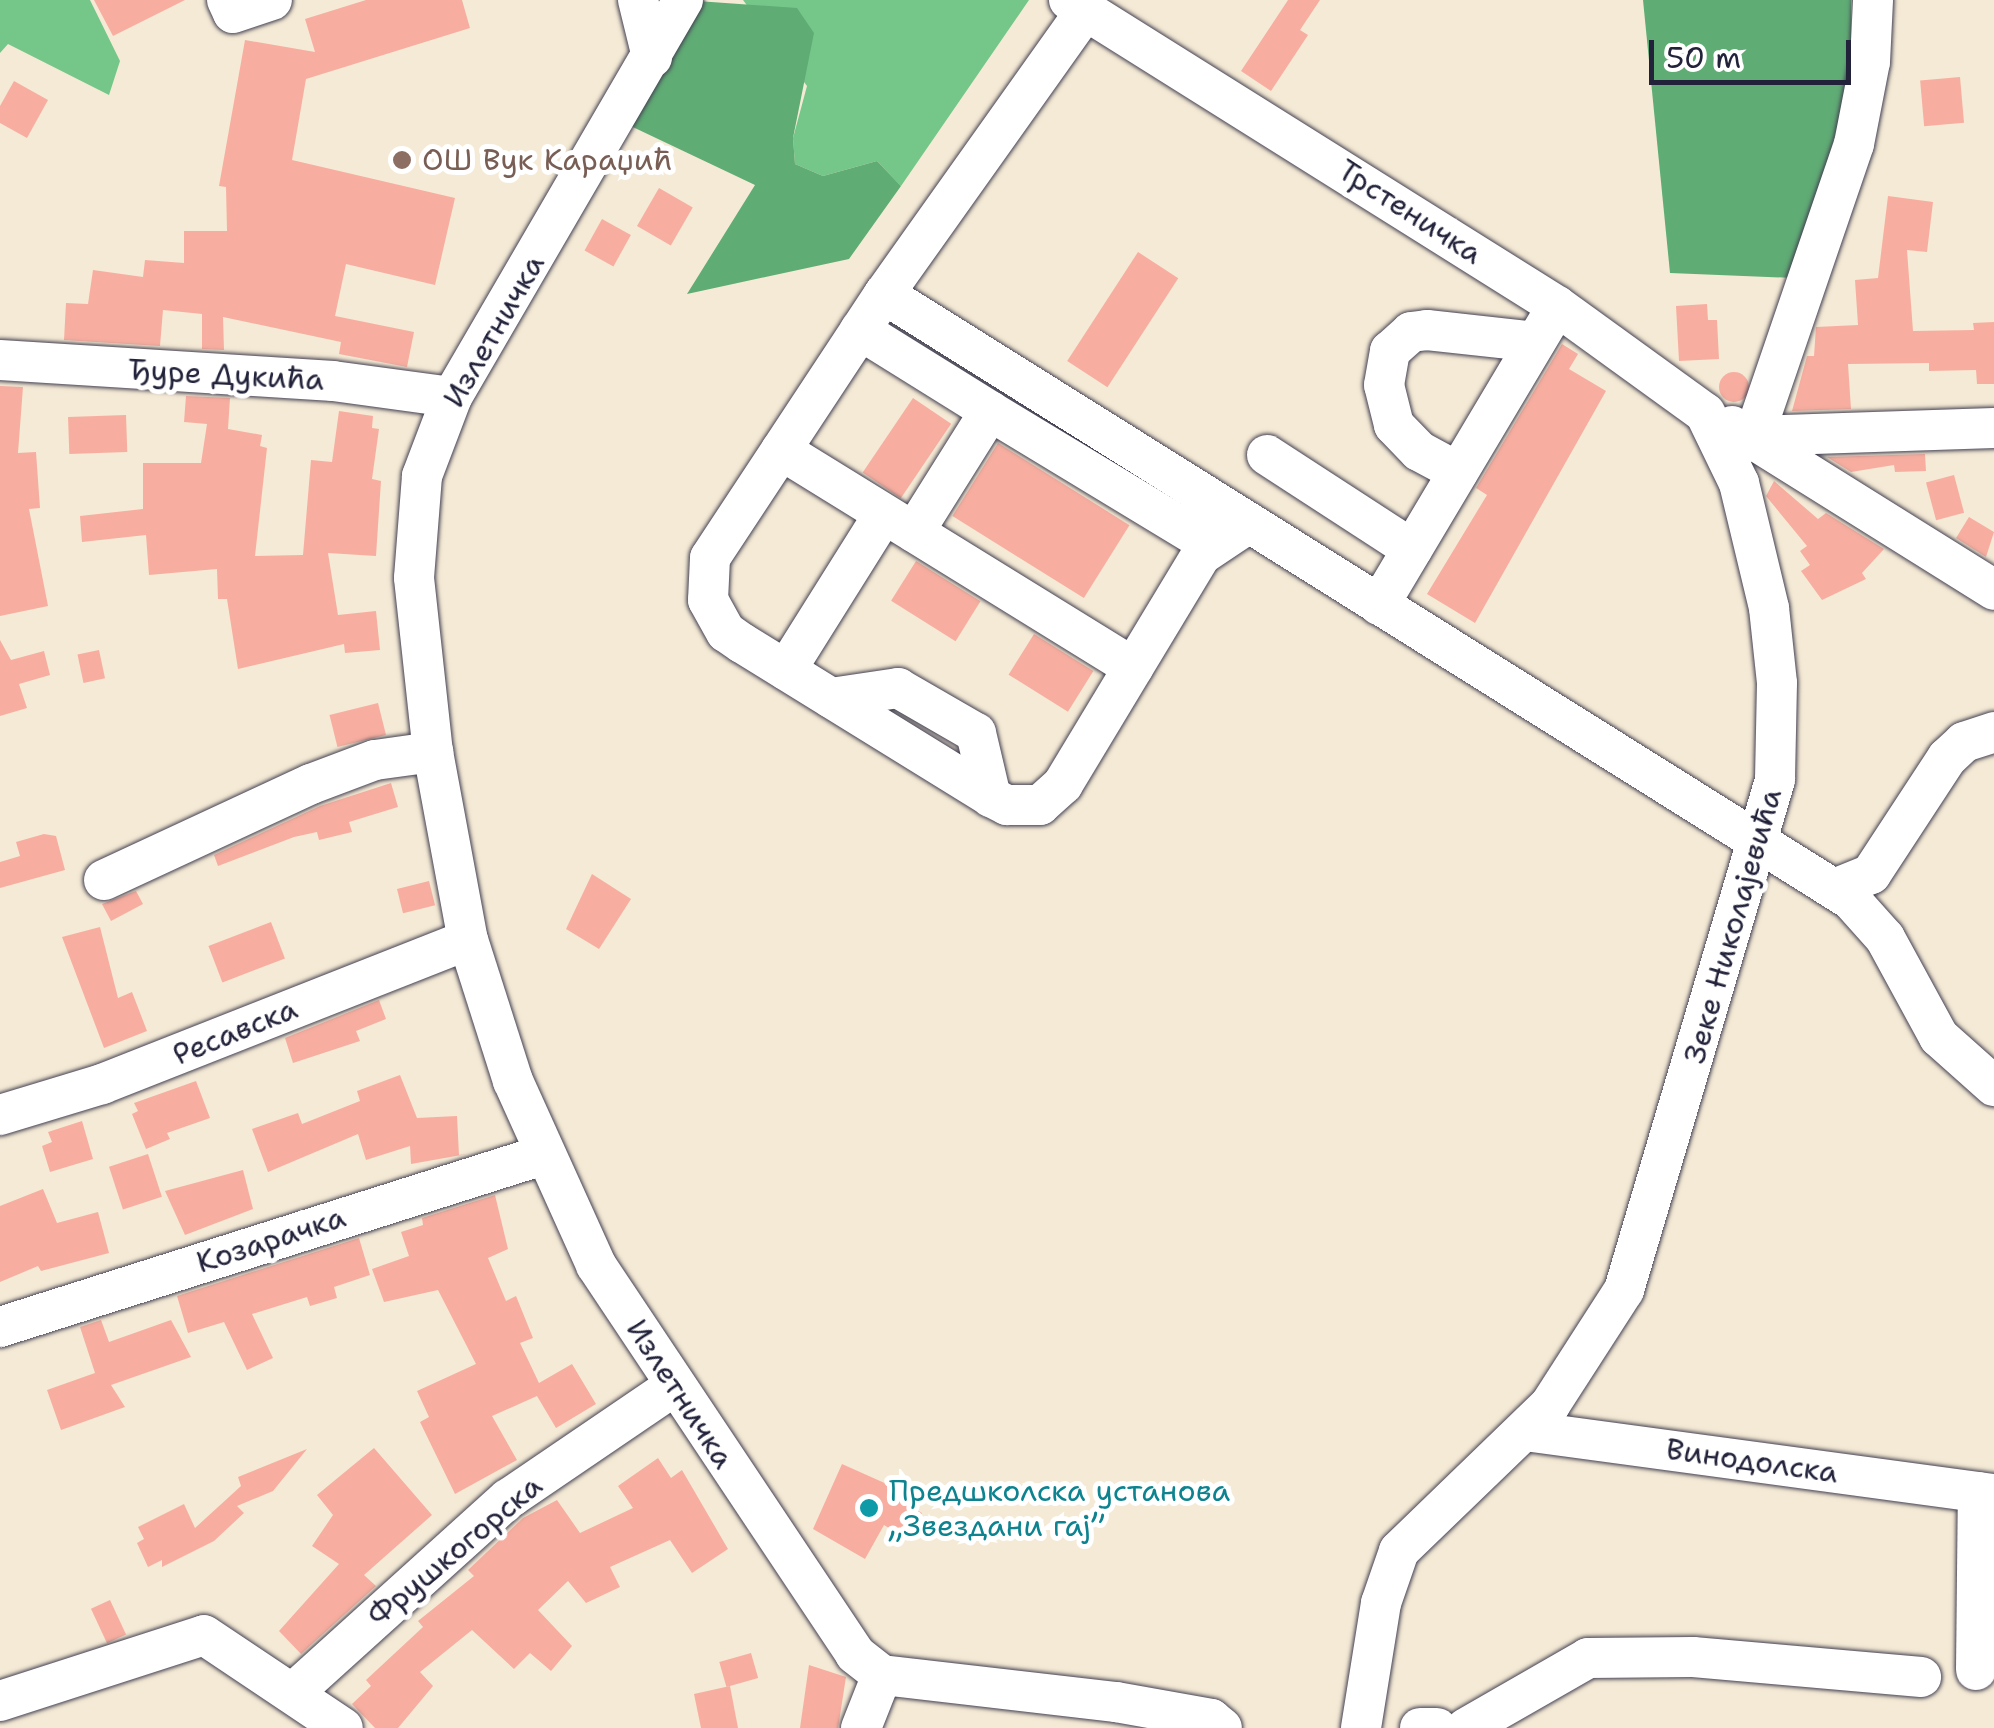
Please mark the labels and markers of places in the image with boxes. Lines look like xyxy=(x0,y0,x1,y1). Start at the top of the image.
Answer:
place label: ОШ Вук Караџић xyxy=(422,142,672,178)
marker: ОШ Вук Караџић xyxy=(391,149,413,171)
place label: Предшколска установа „Звездани гај” xyxy=(889,1473,1230,1544)
marker: Предшколска установа „Звездани гај” xyxy=(858,1497,880,1519)

